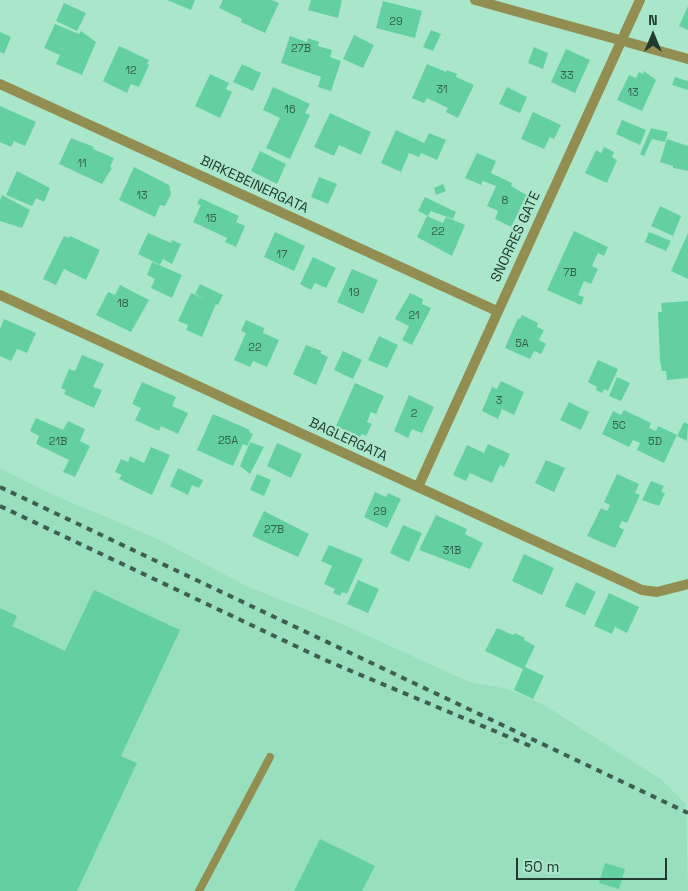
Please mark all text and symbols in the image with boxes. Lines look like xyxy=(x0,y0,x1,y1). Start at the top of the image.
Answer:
north arrow xyxy=(628,10,678,60)
text: N xyxy=(648,11,658,29)
house number: 29 xyxy=(389,15,403,29)
house number: 27B xyxy=(291,42,311,56)
house number: 12 xyxy=(125,64,137,78)
house number: 33 xyxy=(560,69,574,83)
house number: 31 xyxy=(436,83,448,97)
house number: 13 xyxy=(627,86,639,100)
house number: 16 xyxy=(284,103,296,117)
street label: BIRKEBEINERGATA xyxy=(197,153,311,217)
house number: 11 xyxy=(77,157,87,171)
house number: 13 xyxy=(136,189,148,203)
street label: SNORRES GATE xyxy=(488,189,544,285)
house number: 8 xyxy=(502,194,508,208)
house number: 15 xyxy=(205,212,217,226)
house number: 22 xyxy=(431,225,445,239)
house number: 17 xyxy=(277,248,287,262)
house number: 7B xyxy=(563,266,577,280)
house number: 19 xyxy=(348,286,360,300)
house number: 18 xyxy=(117,297,129,311)
house number: 21 xyxy=(408,309,420,323)
house number: 5A xyxy=(515,337,529,351)
house number: 22 xyxy=(248,341,262,355)
house number: 3 xyxy=(496,394,502,408)
house number: 2 xyxy=(411,407,417,421)
street label: BAGLERGATA xyxy=(306,415,390,465)
house number: 5C xyxy=(612,419,626,433)
house number: 25A xyxy=(218,434,238,448)
house number: 21B xyxy=(49,435,67,449)
house number: 5D xyxy=(648,435,662,449)
house number: 29 xyxy=(373,505,387,519)
house number: 27B xyxy=(264,523,284,537)
house number: 31B xyxy=(443,544,461,558)
scale bar xyxy=(518,848,669,880)
text: 50 m xyxy=(524,857,559,876)

